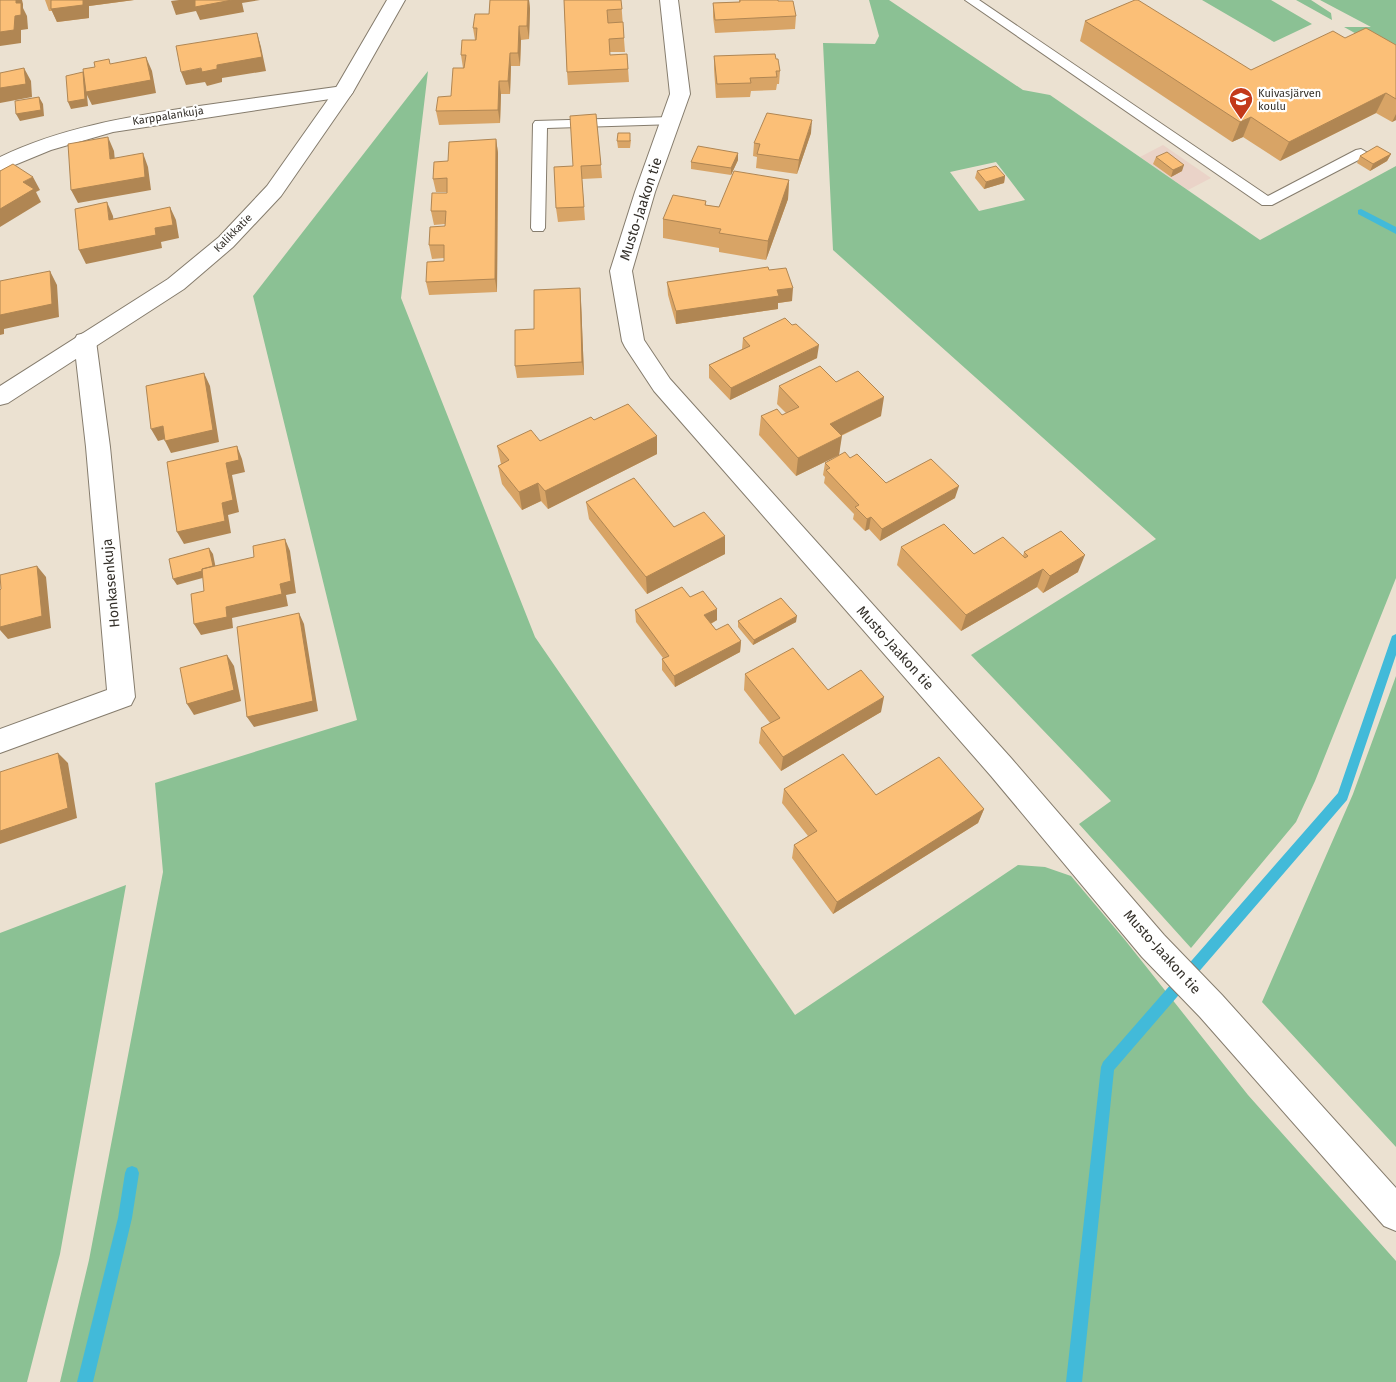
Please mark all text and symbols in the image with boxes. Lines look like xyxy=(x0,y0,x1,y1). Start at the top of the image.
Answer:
school or university icon: Kuivasjärven koulu xyxy=(1228,86,1254,120)
place label: Kuivasjärven koulu xyxy=(1258,87,1321,113)
street label: Karppalankuja xyxy=(131,104,205,128)
street label: Musto-Jaakon tie xyxy=(616,155,666,263)
street label: Kalikkatie xyxy=(211,211,255,255)
street label: Honkasenkuja xyxy=(99,538,123,628)
street label: Musto-Jaakon tie xyxy=(853,602,937,694)
street label: Musto-Jaakon tie xyxy=(1120,906,1204,998)

